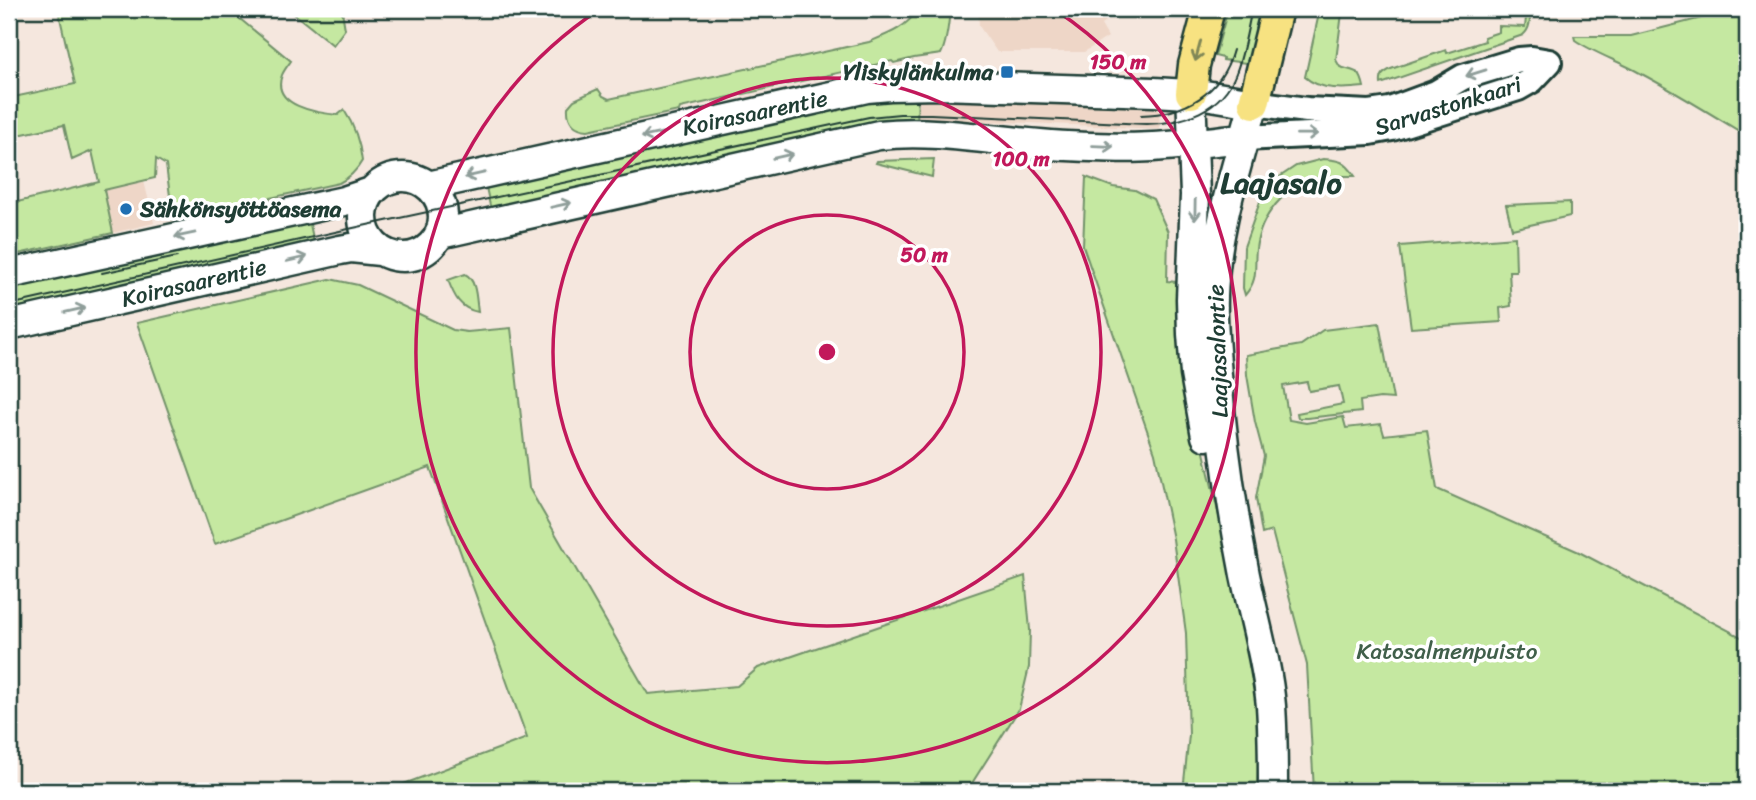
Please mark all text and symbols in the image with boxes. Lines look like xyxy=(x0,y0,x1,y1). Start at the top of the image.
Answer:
one-way arrow xyxy=(1191,39,1204,62)
text: 150 m xyxy=(1090,43,1147,81)
place label: Yliskylänkulma xyxy=(843,52,994,93)
marker: Yliskylänkulma xyxy=(999,64,1015,80)
street label: Sarvastonkaari xyxy=(1369,64,1527,148)
one-way arrow xyxy=(1466,68,1488,81)
street label: Koirasaarentie xyxy=(678,78,832,148)
one-way arrow xyxy=(1295,127,1318,141)
one-way arrow xyxy=(641,129,664,143)
text: 100 m xyxy=(992,140,1050,178)
one-way arrow xyxy=(1091,140,1114,153)
one-way arrow xyxy=(771,149,794,162)
district label: Laajasalo xyxy=(1220,156,1342,210)
one-way arrow xyxy=(464,169,487,183)
place label: Sähkönsyöttöasema xyxy=(139,189,342,230)
one-way arrow xyxy=(549,198,572,212)
one-way arrow xyxy=(1188,199,1202,222)
marker: Sähkönsyöttöasema xyxy=(118,201,134,217)
one-way arrow xyxy=(174,229,197,243)
text: 50 m xyxy=(900,236,949,274)
street label: Koirasaarentie xyxy=(117,246,271,320)
one-way arrow xyxy=(285,252,308,266)
street label: Laajasalontie xyxy=(1195,283,1241,419)
one-way arrow xyxy=(63,303,86,316)
centre of rings xyxy=(815,340,839,364)
park label: Katosalmenpuisto xyxy=(1357,631,1538,672)

